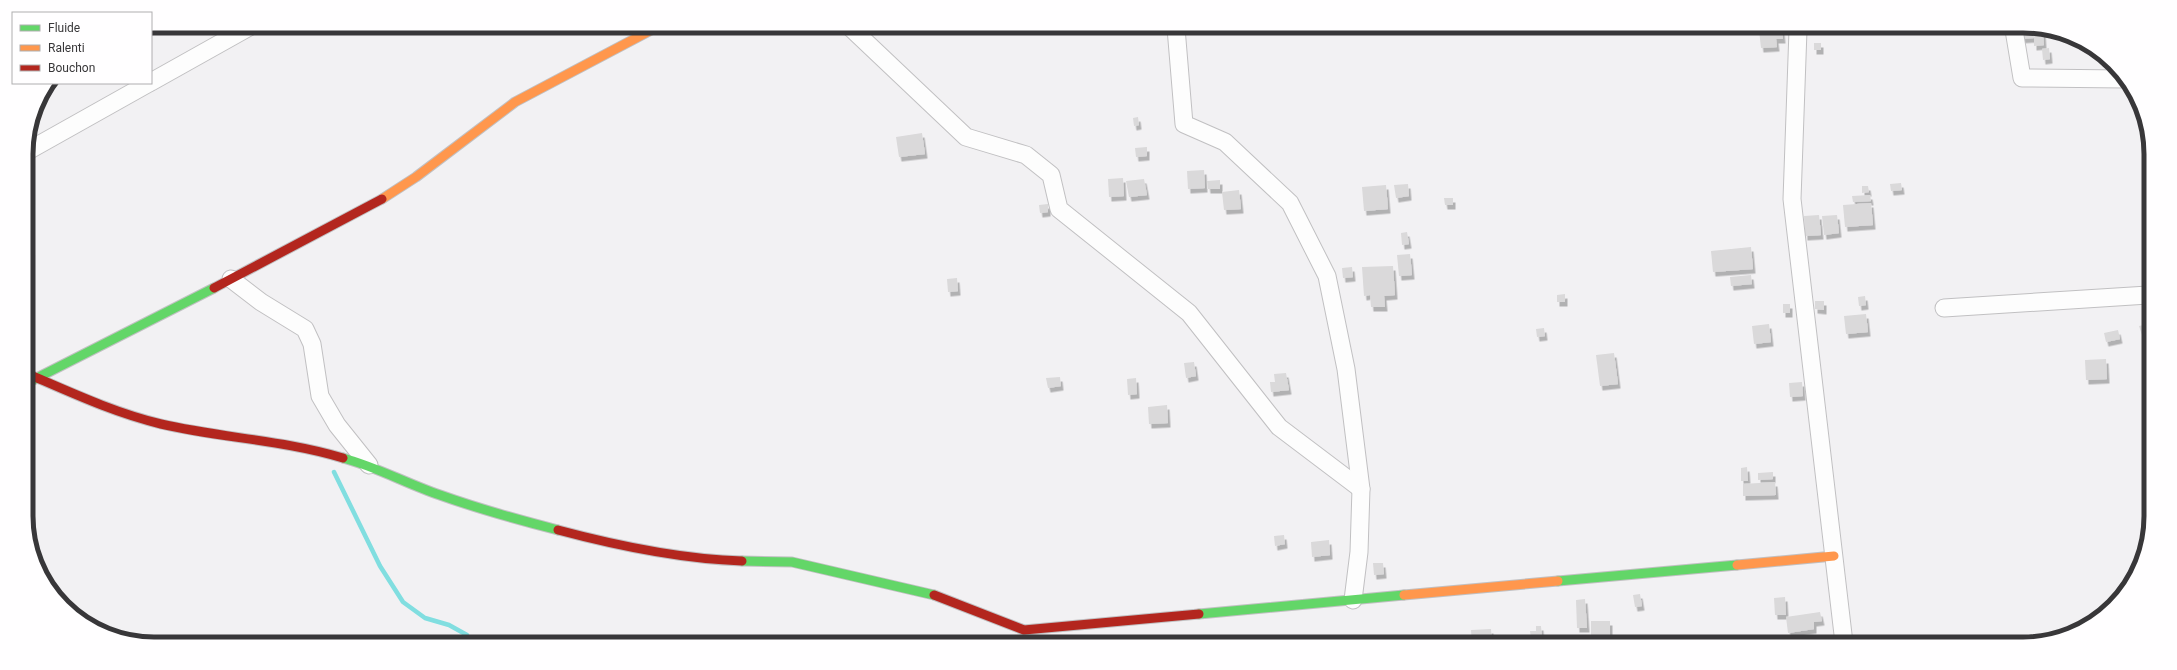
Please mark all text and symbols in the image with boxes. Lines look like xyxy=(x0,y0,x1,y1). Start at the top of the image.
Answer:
legend xyxy=(12,12,152,84)
text: Fluide xyxy=(48,21,80,35)
text: Ralenti xyxy=(48,41,85,55)
text: Bouchon xyxy=(48,61,95,75)

